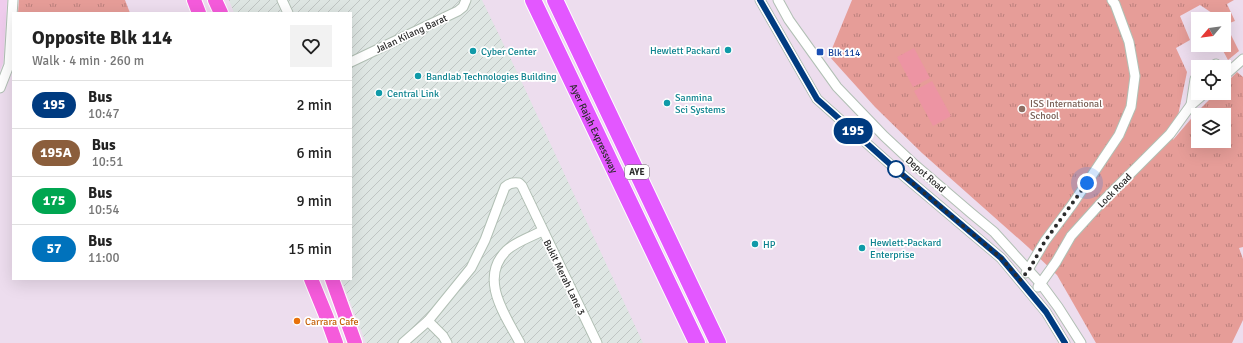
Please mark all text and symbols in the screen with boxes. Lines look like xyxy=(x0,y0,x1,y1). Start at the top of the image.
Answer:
street label: Jalan Kilang Barat xyxy=(374,12,450,56)
north arrow xyxy=(1191,12,1231,52)
map controls xyxy=(1191,12,1231,148)
button: heart xyxy=(290,25,332,67)
text: Opposite Blk 114 xyxy=(32,26,172,50)
place label: Hewlett Packard xyxy=(650,45,720,57)
marker: Hewlett Packard xyxy=(723,45,733,55)
marker: Cyber Center xyxy=(468,46,478,56)
place label: Cyber Center xyxy=(481,46,537,58)
marker: Blk 114 xyxy=(815,47,825,57)
place label: Blk 114 xyxy=(828,47,861,59)
text: Walk · 4 min · 260 m xyxy=(32,53,144,69)
button: locate xyxy=(1191,60,1231,100)
marker: Bandlab Technologies Building xyxy=(413,71,423,81)
place label: Bandlab Technologies Building xyxy=(426,71,557,83)
street label: Ayer Rajah Expressway xyxy=(567,82,620,175)
text: Bus xyxy=(88,88,112,106)
marker: Central Link xyxy=(374,88,384,98)
place label: Central Link xyxy=(387,88,439,100)
place label: Sanmina Sci Systems xyxy=(675,92,726,116)
text: 195 xyxy=(43,96,65,113)
text: 2 min xyxy=(296,96,332,114)
marker: Sanmina Sci Systems xyxy=(662,98,672,108)
place label: ISS International School xyxy=(1030,98,1102,122)
marker: ISS International School xyxy=(1017,104,1027,114)
text: 10:47 xyxy=(88,106,120,122)
button: layers xyxy=(1191,108,1231,148)
line badge: 195 xyxy=(830,118,876,144)
text: 195 xyxy=(842,122,864,139)
text: Bus xyxy=(92,136,116,154)
text: 195A xyxy=(40,144,72,161)
text: 6 min xyxy=(296,144,332,162)
text: 10:51 xyxy=(92,154,123,170)
street label: Depot Road xyxy=(903,154,948,195)
unlabelled marker xyxy=(887,160,905,178)
road number: AYE xyxy=(625,165,649,179)
street label: Lock Road xyxy=(1095,171,1134,210)
your location xyxy=(1077,173,1097,193)
text: Bus xyxy=(88,184,112,202)
text: 175 xyxy=(43,192,65,209)
text: 9 min xyxy=(296,192,332,210)
text: 10:54 xyxy=(88,202,120,218)
text: Bus xyxy=(88,232,112,250)
place label: Hewlett-Packard Enterprise xyxy=(870,237,941,261)
street label: Bukit Merah Lane 3 xyxy=(541,238,588,317)
marker: HP xyxy=(750,239,760,249)
place label: HP xyxy=(763,239,776,251)
text: 57 xyxy=(46,240,62,257)
text: 15 min xyxy=(288,240,332,258)
marker: Hewlett-Packard Enterprise xyxy=(857,243,867,253)
text: 11:00 xyxy=(88,250,120,266)
marker: Carrara Cafe xyxy=(292,316,302,326)
place label: Carrara Cafe xyxy=(305,316,359,328)

